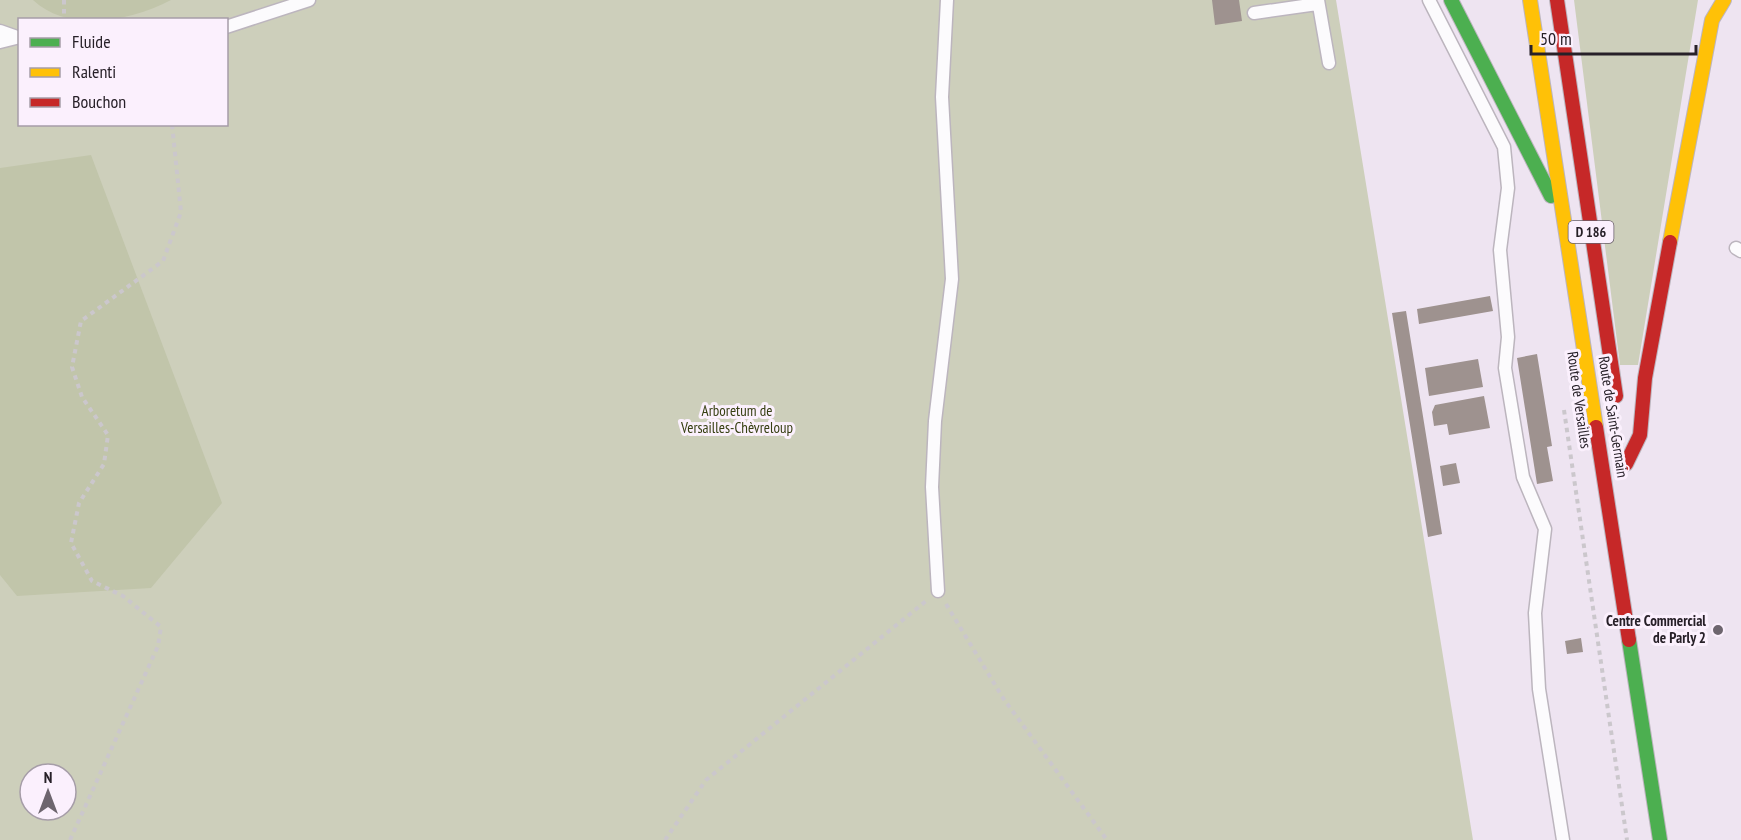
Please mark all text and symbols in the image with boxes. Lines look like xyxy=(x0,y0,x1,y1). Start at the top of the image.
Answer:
legend xyxy=(18,18,228,126)
scale bar xyxy=(1531,18,1696,56)
text: 50 m xyxy=(1540,27,1572,50)
text: Fluide xyxy=(72,30,111,53)
text: Ralenti xyxy=(72,60,116,83)
text: Bouchon xyxy=(72,90,126,113)
road number: D 186 xyxy=(1568,221,1614,243)
street label: Route de Versailles xyxy=(1563,350,1596,450)
street label: Route de Saint-Germain xyxy=(1595,355,1632,479)
park label: Arboretum de Versailles-Chèvreloup xyxy=(680,401,793,437)
place label: Centre Commercial de Parly 2 xyxy=(1606,611,1706,647)
marker: Centre Commercial de Parly 2 xyxy=(1711,623,1725,637)
north arrow xyxy=(18,762,78,822)
text: N xyxy=(44,767,52,787)

